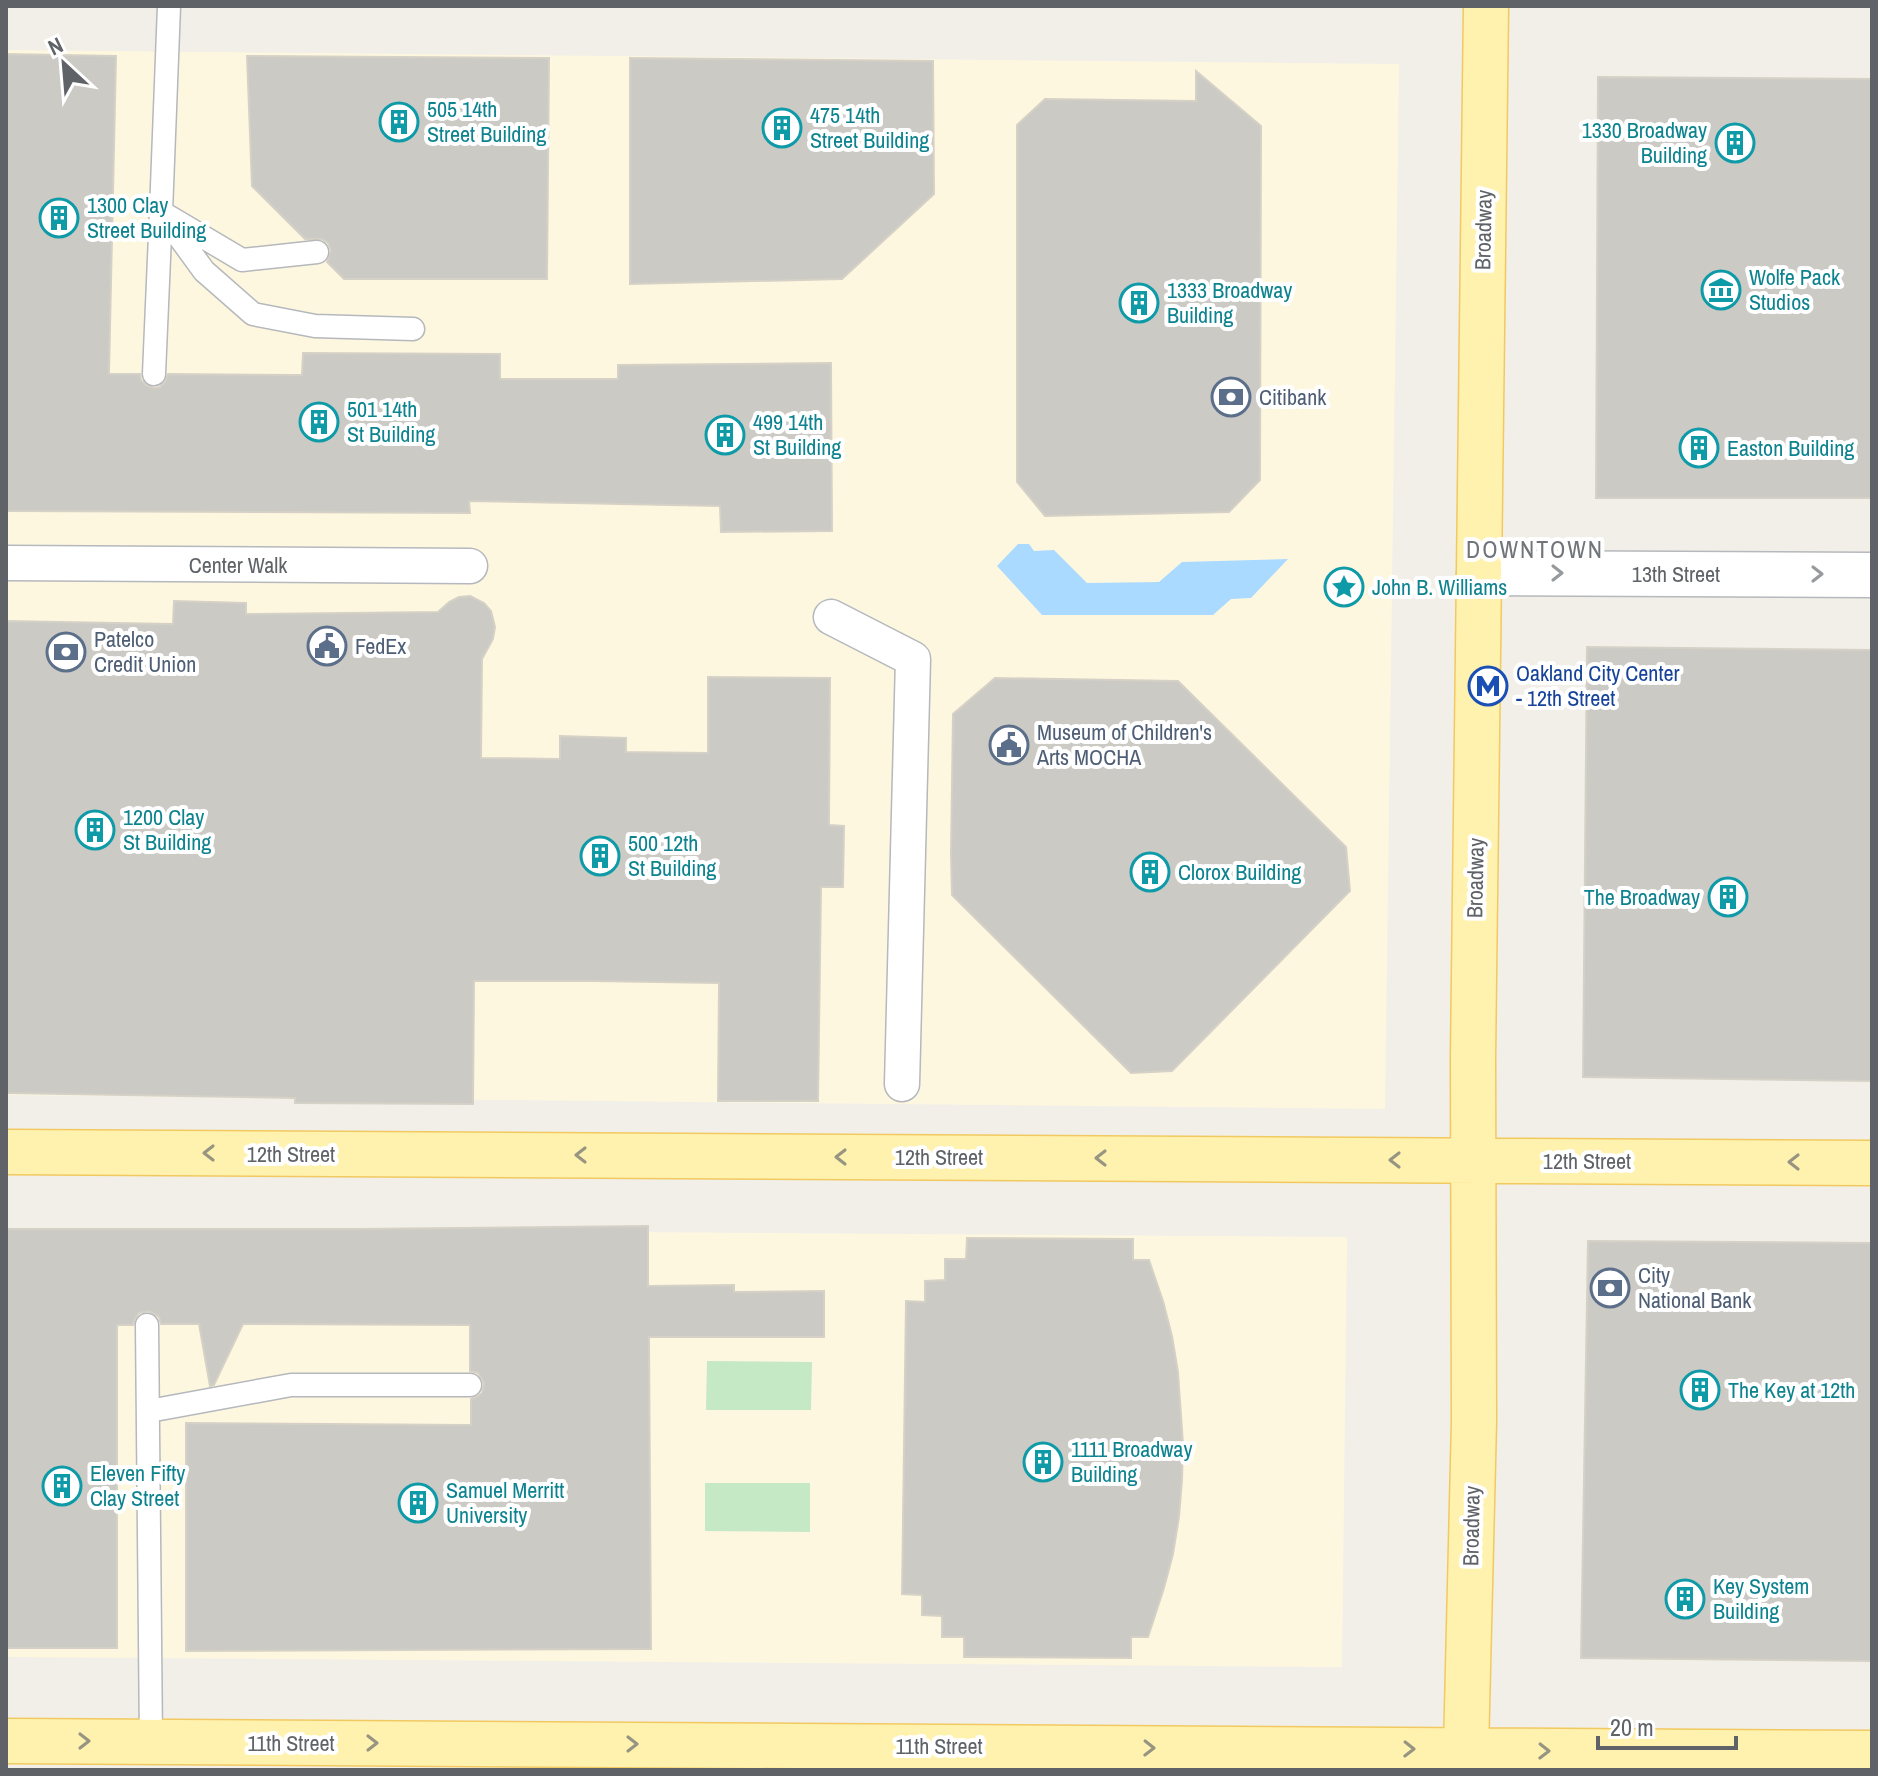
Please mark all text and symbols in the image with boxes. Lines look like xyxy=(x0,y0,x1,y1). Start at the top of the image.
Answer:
north arrow xyxy=(24,24,104,104)
text: N xyxy=(43,30,68,62)
place label: 505 14th Street Building xyxy=(427,94,546,149)
place label: 475 14th Street Building xyxy=(810,100,929,155)
building icon: 505 14th Street Building xyxy=(378,101,420,143)
building icon: 475 14th Street Building xyxy=(761,107,803,149)
place label: 1330 Broadway Building xyxy=(1582,115,1707,170)
building icon: 1330 Broadway Building xyxy=(1714,122,1756,164)
place label: 1300 Clay Street Building xyxy=(87,190,206,245)
street label: Broadway xyxy=(1467,190,1499,270)
building icon: 1300 Clay Street Building xyxy=(38,197,80,239)
place label: Wolfe Pack Studios xyxy=(1749,262,1841,317)
museum icon: Wolfe Pack Studios xyxy=(1700,269,1742,311)
place label: 1333 Broadway Building xyxy=(1167,275,1292,330)
building icon: 1333 Broadway Building xyxy=(1118,282,1160,324)
bank icon: Citibank xyxy=(1210,376,1252,418)
place label: Citibank xyxy=(1259,382,1327,412)
place label: 501 14th St Building xyxy=(347,394,435,449)
building icon: 501 14th St Building xyxy=(298,401,340,443)
place label: 499 14th St Building xyxy=(753,407,841,462)
building icon: 499 14th St Building xyxy=(704,414,746,456)
building icon: Easton Building xyxy=(1678,427,1720,469)
place label: Easton Building xyxy=(1727,433,1854,463)
district label: DOWNTOWN xyxy=(1466,533,1604,565)
street label: Center Walk xyxy=(189,550,288,580)
street label: 13th Street xyxy=(1632,559,1720,589)
one-way arrow xyxy=(1551,564,1564,582)
place icon: John B. Williams xyxy=(1323,566,1365,608)
one-way arrow xyxy=(1811,566,1824,583)
place label: John B. Williams xyxy=(1372,572,1507,602)
place label: Patelco Credit Union xyxy=(94,624,196,679)
public building icon: FedEx xyxy=(306,625,348,667)
bank icon: Patelco Credit Union xyxy=(45,631,87,673)
place label: FedEx xyxy=(355,631,406,661)
place label: Oakland City Center - 12th Street xyxy=(1516,658,1679,713)
metro station icon: Oakland City Center - 12th Street xyxy=(1467,665,1509,707)
place label: Museum of Children's Arts MOCHA xyxy=(1036,717,1212,772)
public building icon: Museum of Children's Arts MOCHA xyxy=(988,724,1030,766)
place label: 1200 Clay St Building xyxy=(123,802,211,857)
building icon: 1200 Clay St Building xyxy=(74,809,116,851)
place label: 500 12th St Building xyxy=(628,828,716,883)
building icon: 500 12th St Building xyxy=(579,835,621,877)
street label: Broadway xyxy=(1459,838,1491,918)
building icon: Clorox Building xyxy=(1129,851,1171,893)
place label: Clorox Building xyxy=(1178,857,1301,887)
building icon: The Broadway xyxy=(1707,876,1749,918)
place label: The Broadway xyxy=(1584,882,1700,912)
street label: 12th Street xyxy=(247,1139,335,1169)
street label: 12th Street xyxy=(895,1142,983,1172)
one-way arrow xyxy=(202,1144,215,1162)
one-way arrow xyxy=(574,1146,587,1164)
street label: 12th Street xyxy=(1543,1146,1631,1176)
one-way arrow xyxy=(834,1148,847,1166)
one-way arrow xyxy=(1094,1149,1107,1167)
one-way arrow xyxy=(1388,1151,1401,1169)
one-way arrow xyxy=(1787,1153,1800,1171)
place label: City National Bank xyxy=(1638,1260,1752,1315)
bank icon: City National Bank xyxy=(1589,1267,1631,1309)
building icon: The Key at 12th xyxy=(1679,1369,1721,1411)
place label: The Key at 12th xyxy=(1728,1375,1855,1405)
place label: 1111 Broadway Building xyxy=(1071,1434,1192,1489)
building icon: 1111 Broadway Building xyxy=(1022,1441,1064,1483)
place label: Eleven Fifty Clay Street xyxy=(90,1458,185,1513)
building icon: Eleven Fifty Clay Street xyxy=(41,1465,83,1507)
place label: Samuel Merritt University xyxy=(446,1475,564,1530)
building icon: Samuel Merritt University xyxy=(397,1482,439,1524)
street label: Broadway xyxy=(1455,1486,1487,1566)
place label: Key System Building xyxy=(1713,1571,1809,1626)
building icon: Key System Building xyxy=(1664,1578,1706,1620)
scale bar xyxy=(1598,1700,1736,1750)
text: 20 m xyxy=(1610,1711,1654,1743)
street label: 11th Street xyxy=(248,1728,334,1758)
street label: 11th Street xyxy=(896,1731,982,1761)
one-way arrow xyxy=(78,1732,91,1750)
one-way arrow xyxy=(366,1734,379,1752)
one-way arrow xyxy=(626,1735,639,1753)
one-way arrow xyxy=(1143,1739,1156,1756)
one-way arrow xyxy=(1403,1740,1416,1758)
one-way arrow xyxy=(1538,1742,1551,1759)

